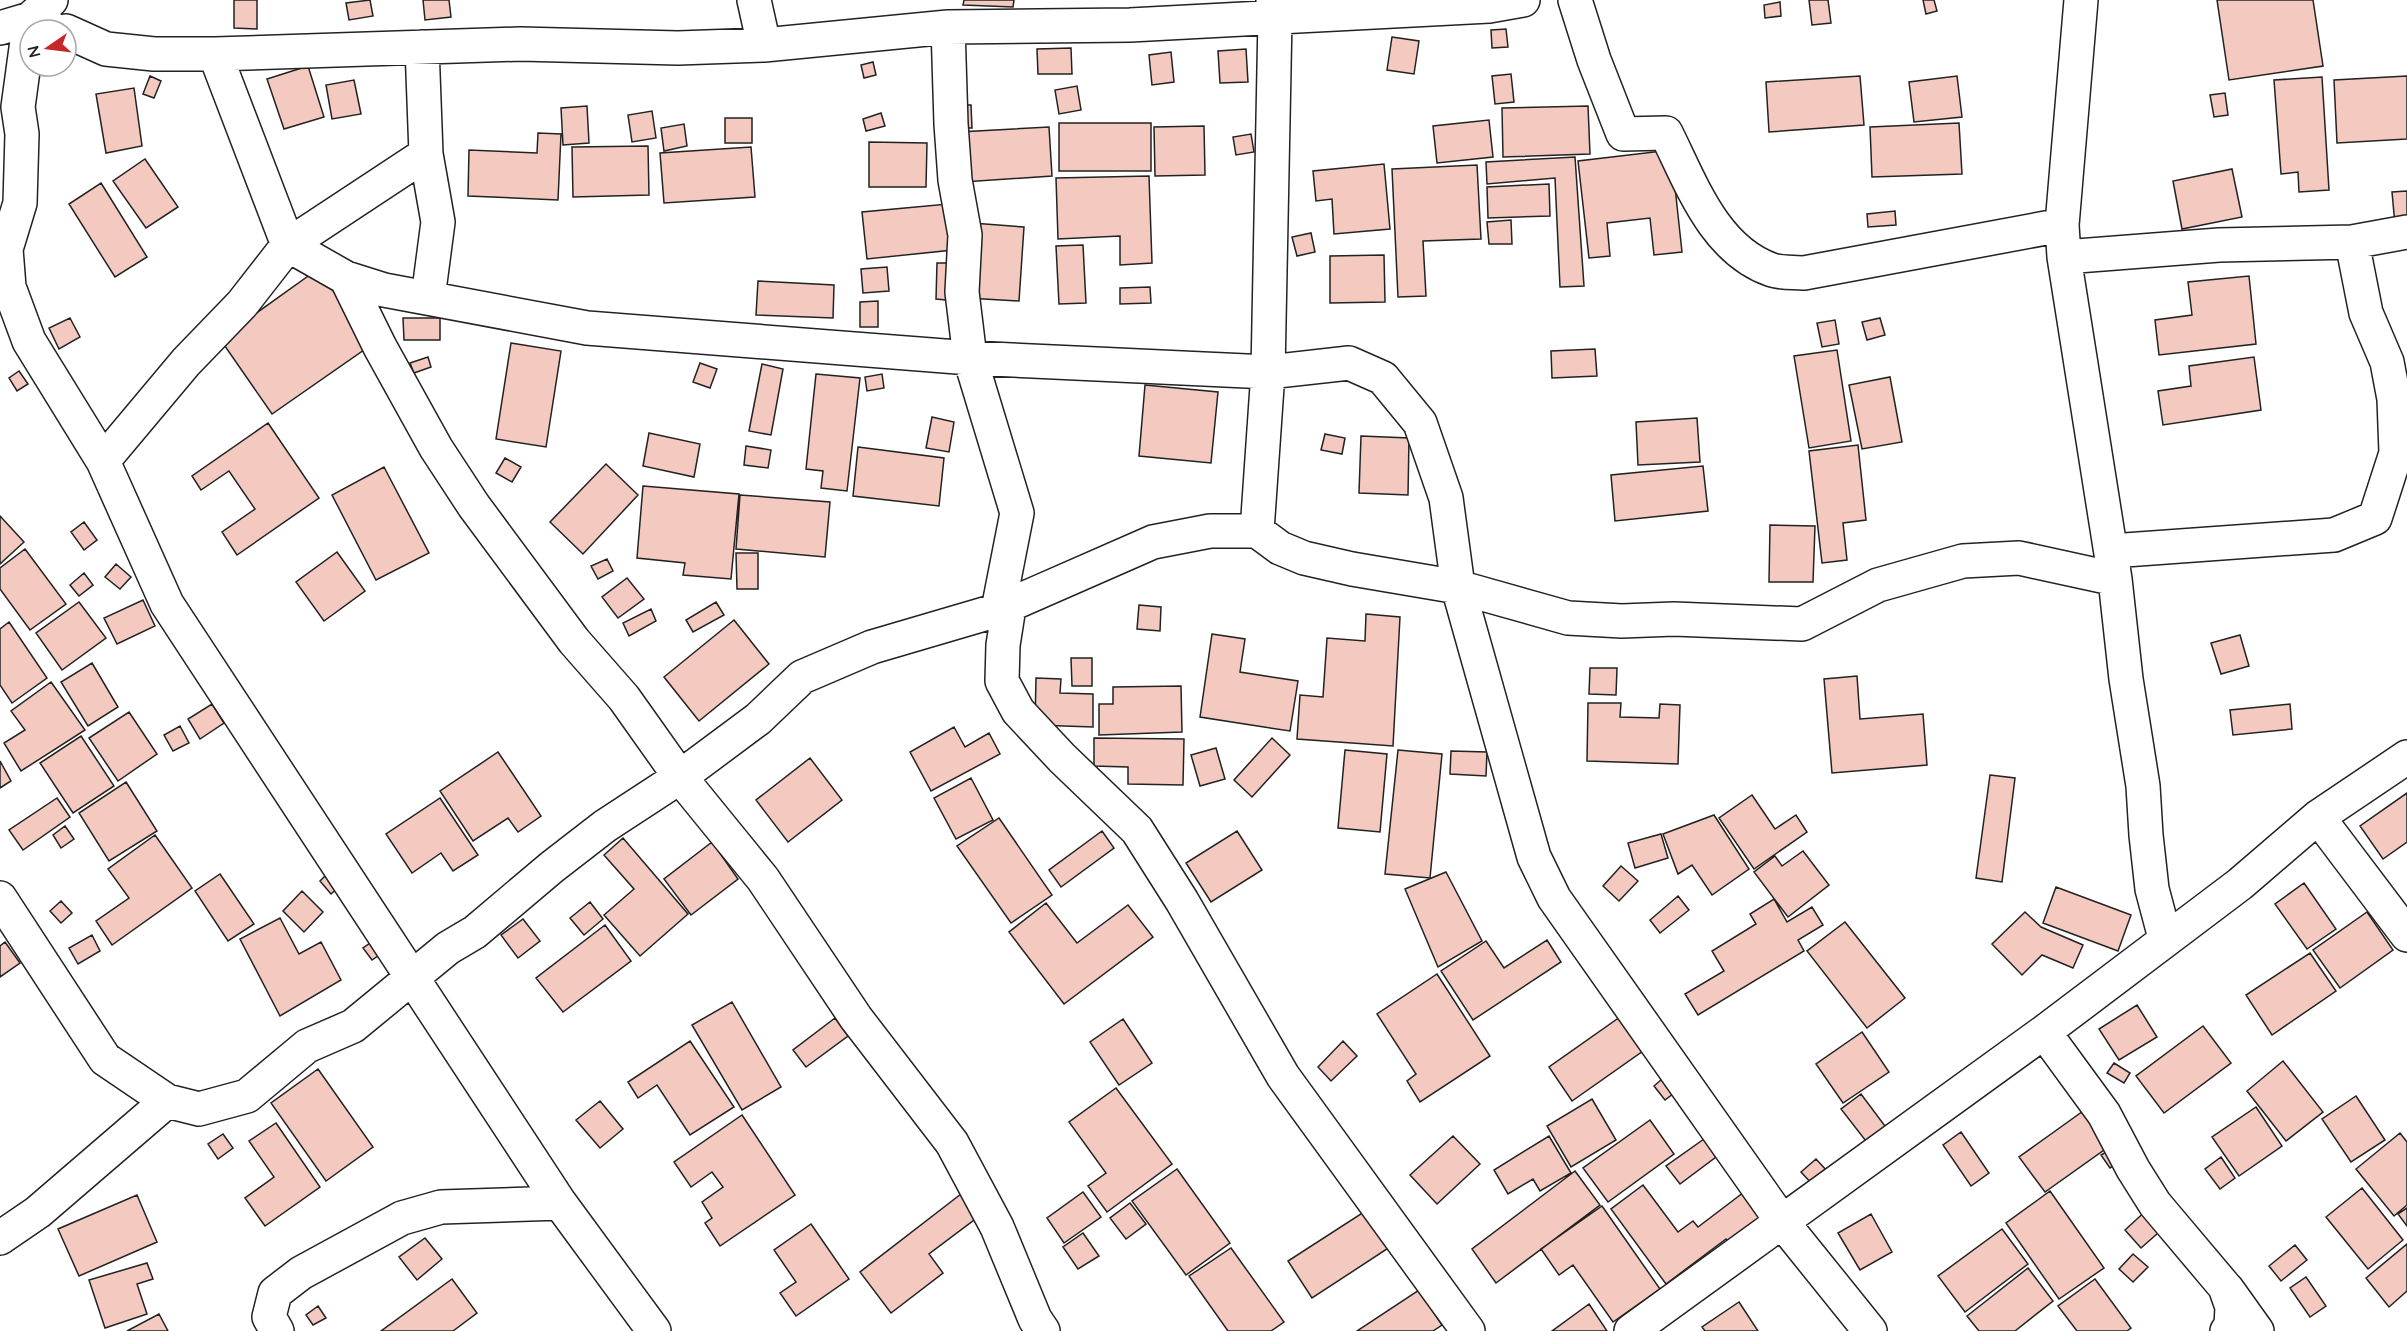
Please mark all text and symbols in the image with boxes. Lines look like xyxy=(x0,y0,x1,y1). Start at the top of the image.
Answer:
north arrow xyxy=(18,18,78,78)
text: N xyxy=(22,44,45,60)

